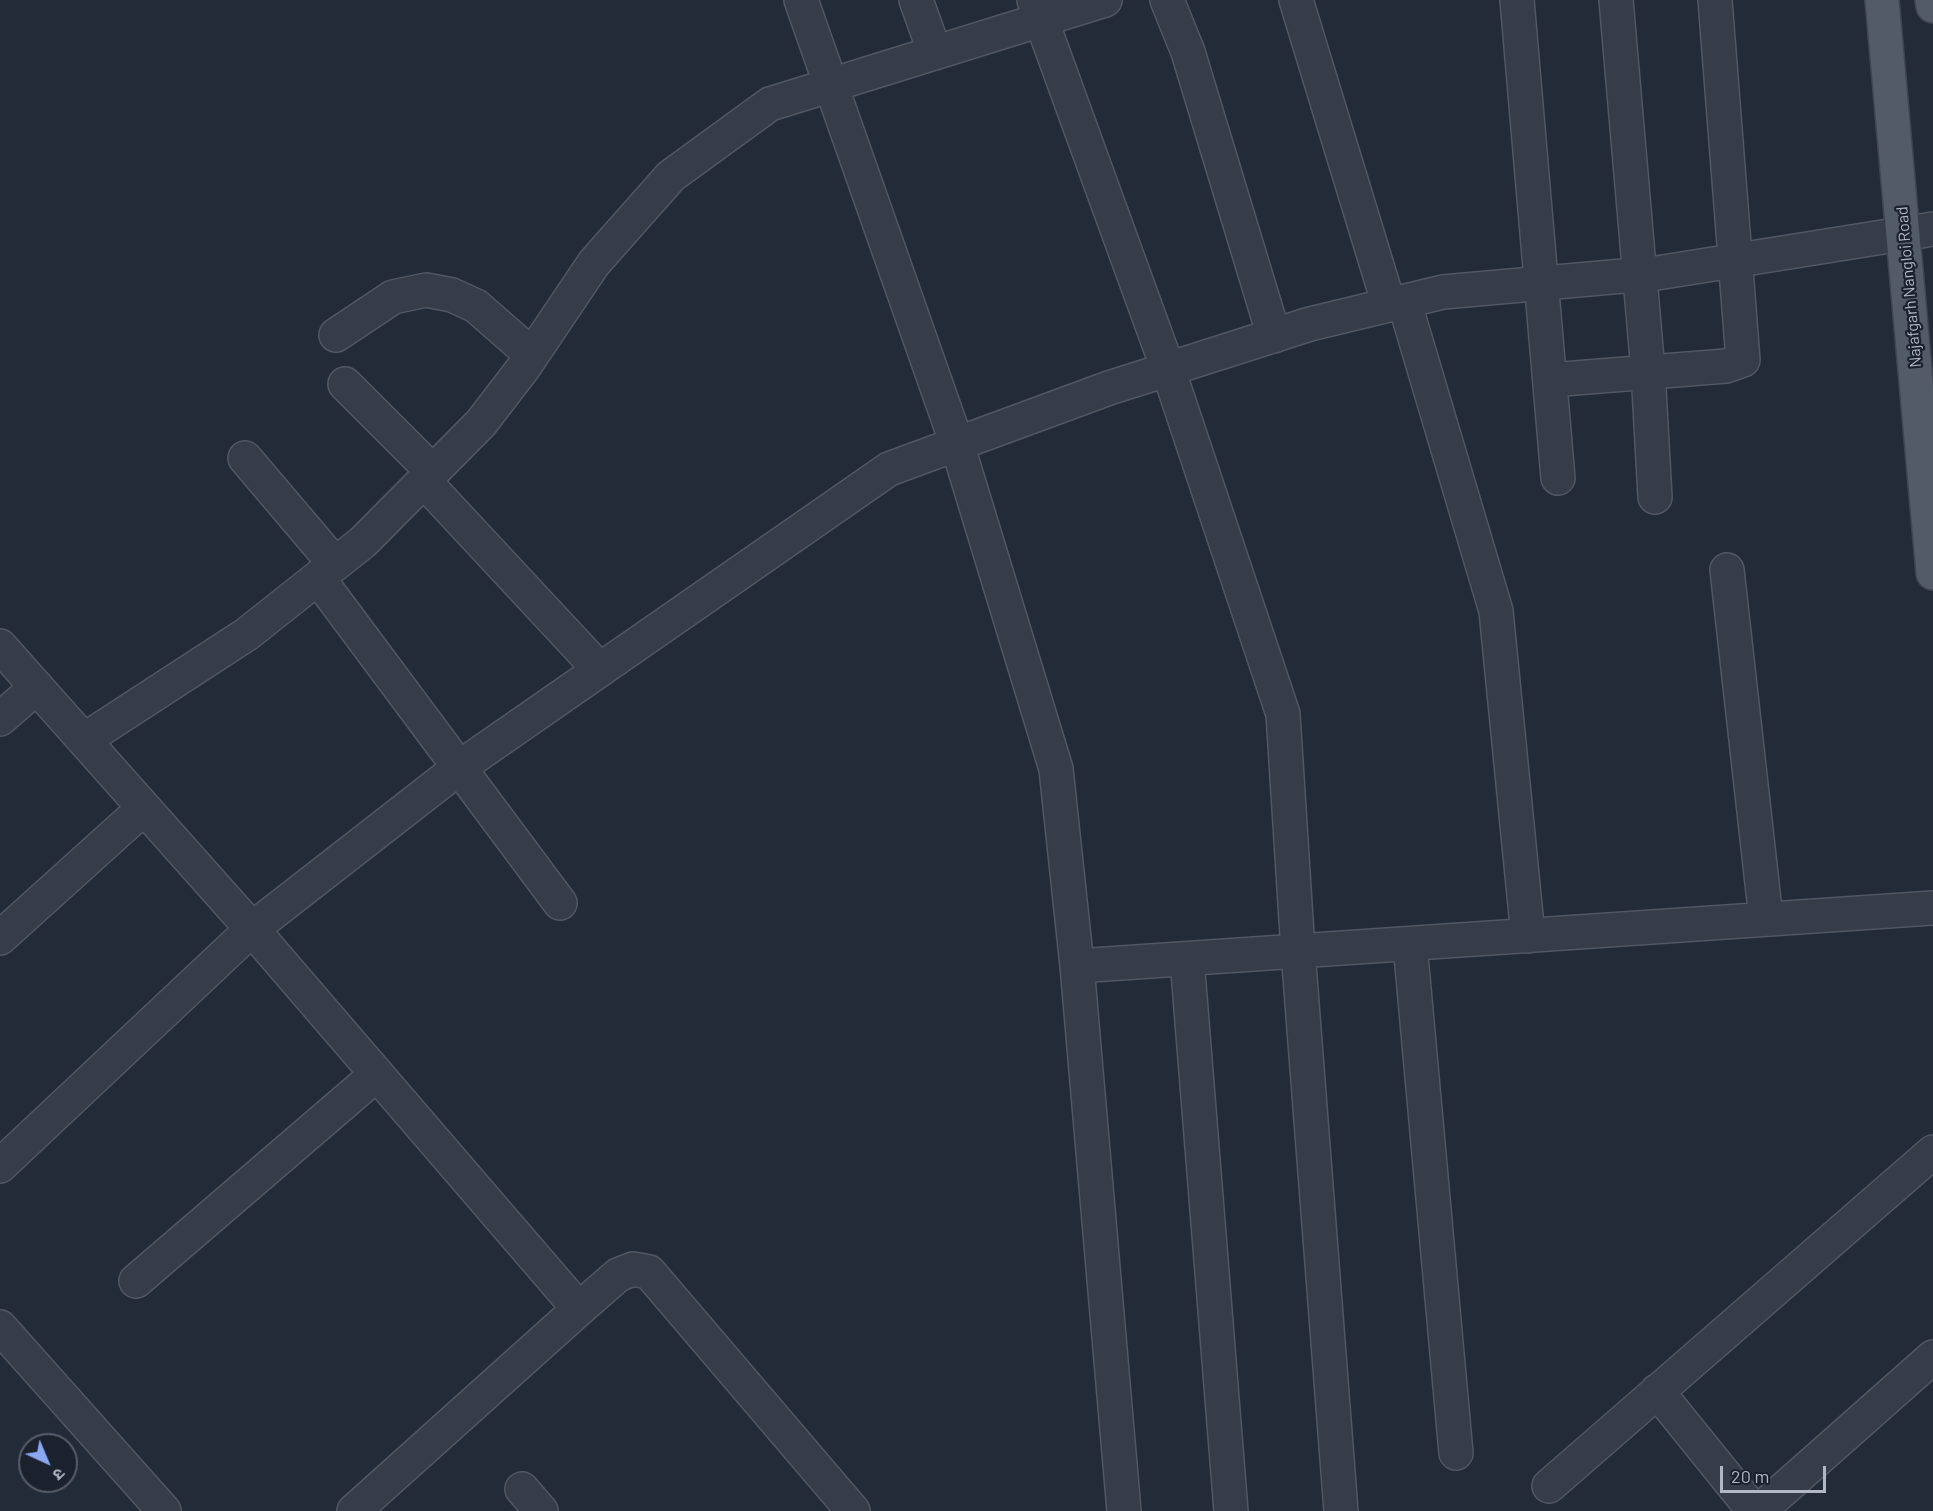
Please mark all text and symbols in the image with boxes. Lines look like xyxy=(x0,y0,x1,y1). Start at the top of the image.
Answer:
street label: Najafgarh Nangloi Road xyxy=(1892,206,1926,368)
north arrow xyxy=(18,1433,78,1493)
scale bar xyxy=(1723,1454,1830,1492)
text: उ xyxy=(49,1465,69,1485)
text: 20 m xyxy=(1731,1465,1769,1487)

